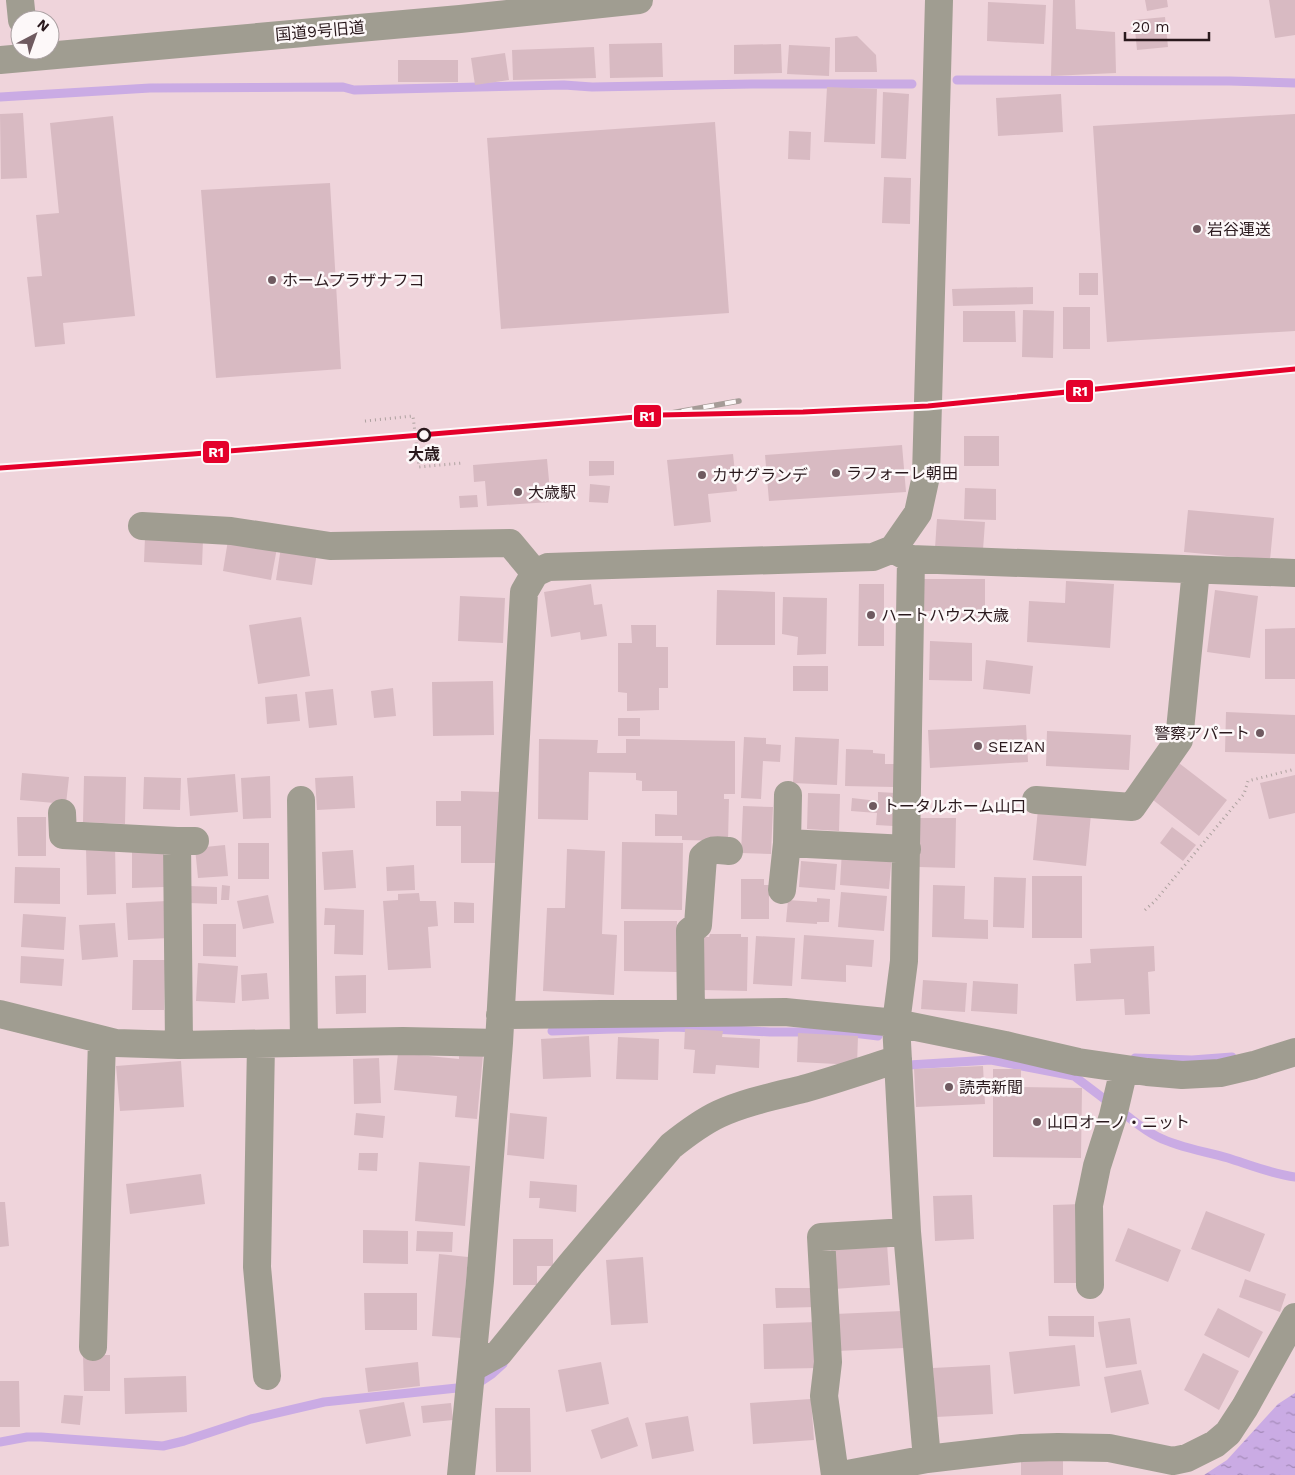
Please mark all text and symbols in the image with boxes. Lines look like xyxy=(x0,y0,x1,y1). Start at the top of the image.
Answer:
north arrow xyxy=(10,10,60,60)
scale bar xyxy=(1125,10,1209,42)
text: N xyxy=(34,16,53,35)
street label: 国道9号旧道 xyxy=(274,18,366,44)
text: 20 m xyxy=(1132,18,1170,36)
place label: 岩谷運送 xyxy=(1207,220,1271,239)
marker: 岩谷運送 xyxy=(1191,223,1203,235)
place label: ホームプラザナフコ xyxy=(282,271,425,290)
marker: ホームプラザナフコ xyxy=(266,274,278,286)
line badge: R1 xyxy=(1065,379,1094,403)
text: R1 xyxy=(1072,383,1088,399)
line badge: R1 xyxy=(633,404,662,428)
text: R1 xyxy=(639,408,655,424)
marker: 大歳 xyxy=(417,428,431,442)
line badge: R1 xyxy=(202,440,230,464)
text: R1 xyxy=(208,444,224,460)
place label: 大歳 xyxy=(408,445,440,464)
place label: ラフォーレ朝田 xyxy=(846,464,958,483)
place label: カサグランデ xyxy=(712,466,808,485)
marker: ラフォーレ朝田 xyxy=(830,467,842,479)
marker: カサグランデ xyxy=(696,469,708,481)
place label: 大歳駅 xyxy=(528,483,576,502)
marker: 大歳駅 xyxy=(512,486,524,498)
place label: ハートハウス大歳 xyxy=(881,606,1009,625)
marker: ハートハウス大歳 xyxy=(865,609,877,621)
place label: 警察アパート xyxy=(1154,724,1250,743)
marker: 警察アパート xyxy=(1254,727,1266,739)
place label: SEIZAN xyxy=(988,737,1046,756)
marker: SEIZAN xyxy=(972,740,984,752)
place label: トータルホーム山口 xyxy=(883,797,1027,816)
marker: トータルホーム山口 xyxy=(867,800,879,812)
place label: 読売新聞 xyxy=(959,1078,1023,1097)
marker: 読売新聞 xyxy=(943,1081,955,1093)
place label: 山口オーノ・ニット xyxy=(1047,1113,1190,1132)
marker: 山口オーノ・ニット xyxy=(1031,1116,1043,1128)

